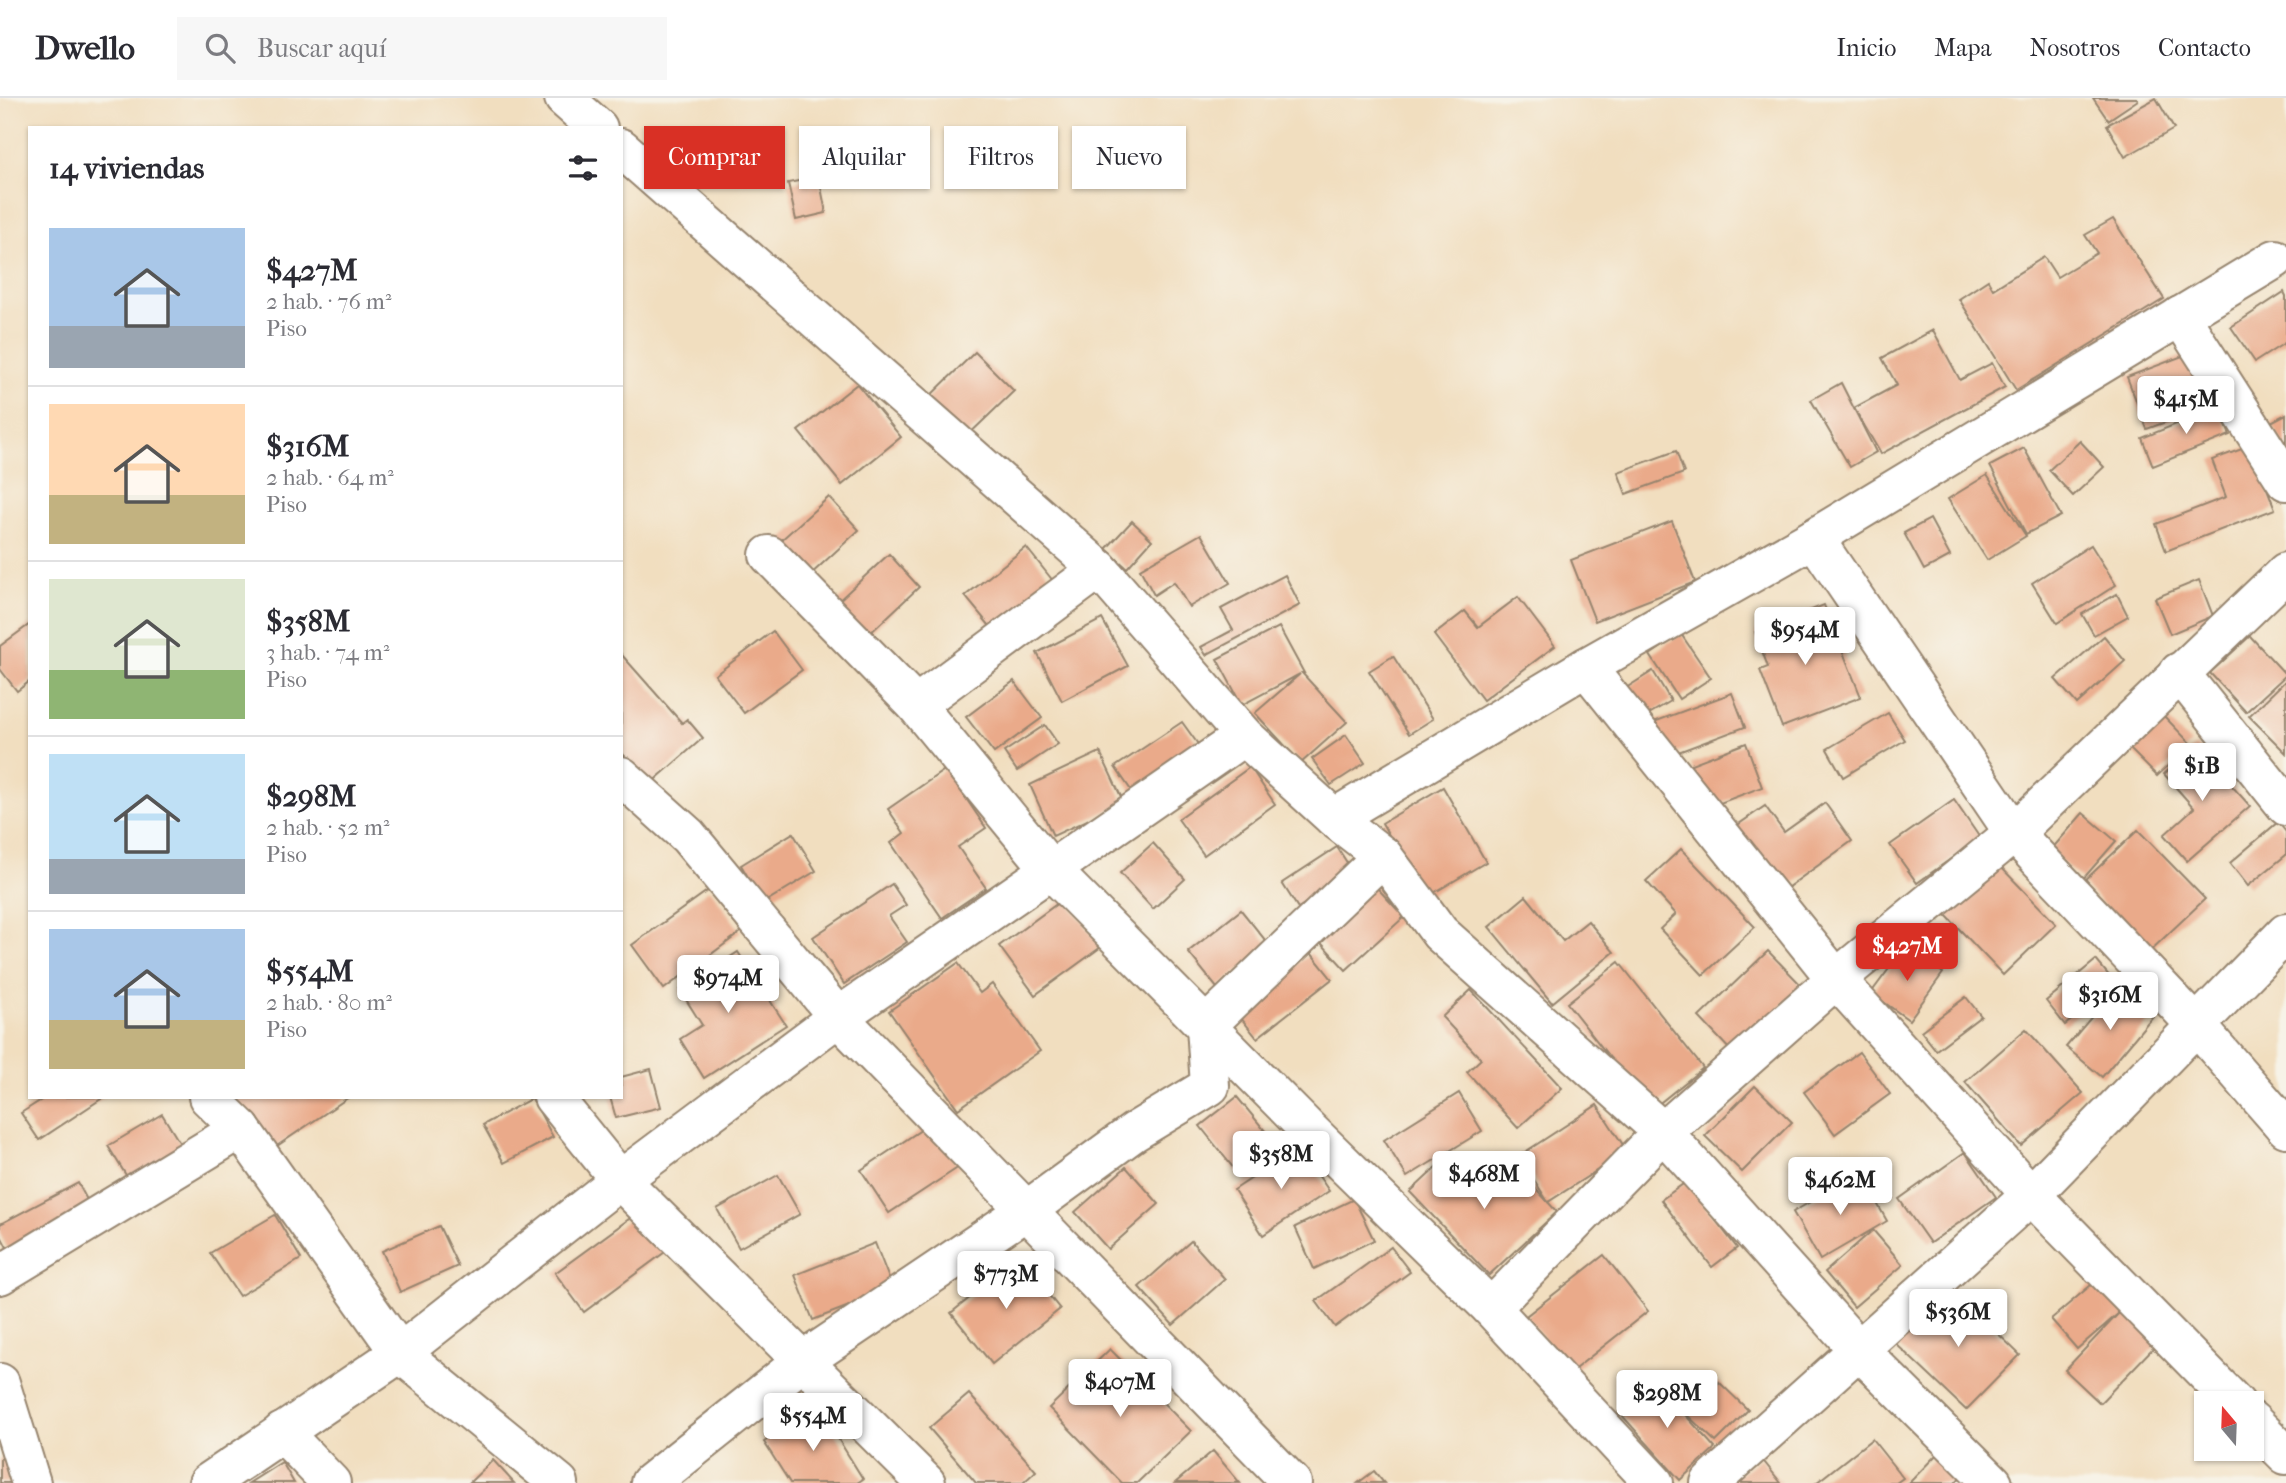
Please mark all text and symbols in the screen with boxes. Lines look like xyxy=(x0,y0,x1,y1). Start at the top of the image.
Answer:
search box xyxy=(177,17,667,80)
text: Dwello xyxy=(35,29,135,68)
icon: search xyxy=(201,29,239,67)
text: Buscar aquí xyxy=(257,33,386,64)
text: Inicio xyxy=(1836,34,1896,62)
text: Mapa xyxy=(1934,34,1992,62)
text: Nosotros xyxy=(2030,34,2120,62)
text: Contacto xyxy=(2158,34,2251,62)
chip: Comprar xyxy=(644,126,785,189)
chip: Alquilar xyxy=(799,126,930,189)
chip: Filtros xyxy=(944,126,1058,189)
chip: Nuevo xyxy=(1072,126,1186,189)
icon: filters xyxy=(564,149,602,187)
text: 14 viviendas xyxy=(49,151,204,186)
text: $427M xyxy=(266,253,358,288)
icon: home xyxy=(105,256,189,340)
text: 2 hab. · 76 m² xyxy=(266,288,391,315)
text: Piso xyxy=(266,315,307,342)
pin: $415M xyxy=(2137,376,2235,436)
text: $415M xyxy=(2153,385,2219,412)
text: $316M xyxy=(266,429,349,464)
icon: home xyxy=(105,432,189,516)
text: 2 hab. · 64 m² xyxy=(266,464,394,491)
text: Piso xyxy=(266,491,307,518)
text: $358M xyxy=(266,604,350,639)
icon: home xyxy=(105,607,189,691)
pin: $954M xyxy=(1756,608,1854,667)
text: $954M xyxy=(1770,616,1840,643)
text: 3 hab. · 74 m² xyxy=(266,639,389,666)
text: Piso xyxy=(266,666,307,693)
pin: $1B xyxy=(2168,744,2236,803)
text: $1B xyxy=(2184,752,2220,779)
text: $298M xyxy=(266,779,356,814)
icon: home xyxy=(105,782,189,866)
text: 2 hab. · 52 m² xyxy=(266,814,390,841)
text: Piso xyxy=(266,841,307,868)
pin: $427M xyxy=(1858,924,1956,983)
text: $427M xyxy=(1872,932,1942,959)
text: $554M xyxy=(266,954,353,989)
pin: $974M xyxy=(679,956,777,1015)
icon: home xyxy=(105,957,189,1041)
text: $974M xyxy=(693,964,763,991)
pin: $316M xyxy=(2061,972,2159,1032)
text: $316M xyxy=(2078,981,2142,1008)
text: 2 hab. · 80 m² xyxy=(266,989,392,1016)
text: Piso xyxy=(266,1016,307,1043)
pin: $358M xyxy=(1232,1132,1330,1191)
text: $358M xyxy=(1249,1140,1313,1167)
pin: $468M xyxy=(1435,1152,1533,1211)
pin: $462M xyxy=(1791,1158,1889,1217)
text: $468M xyxy=(1448,1160,1520,1187)
text: $462M xyxy=(1804,1166,1876,1193)
pin: $773M xyxy=(957,1252,1055,1311)
text: $773M xyxy=(973,1260,1039,1287)
pin: $536M xyxy=(1909,1290,2007,1349)
text: $536M xyxy=(1925,1298,1991,1325)
pin: $407M xyxy=(1071,1360,1169,1419)
text: $407M xyxy=(1084,1368,1156,1395)
pin: $298M xyxy=(1618,1370,1716,1430)
text: $298M xyxy=(1632,1379,1702,1406)
north arrow xyxy=(2194,1391,2264,1461)
map controls xyxy=(2194,1391,2264,1461)
pin: $554M xyxy=(764,1394,862,1453)
text: $554M xyxy=(779,1402,847,1429)

